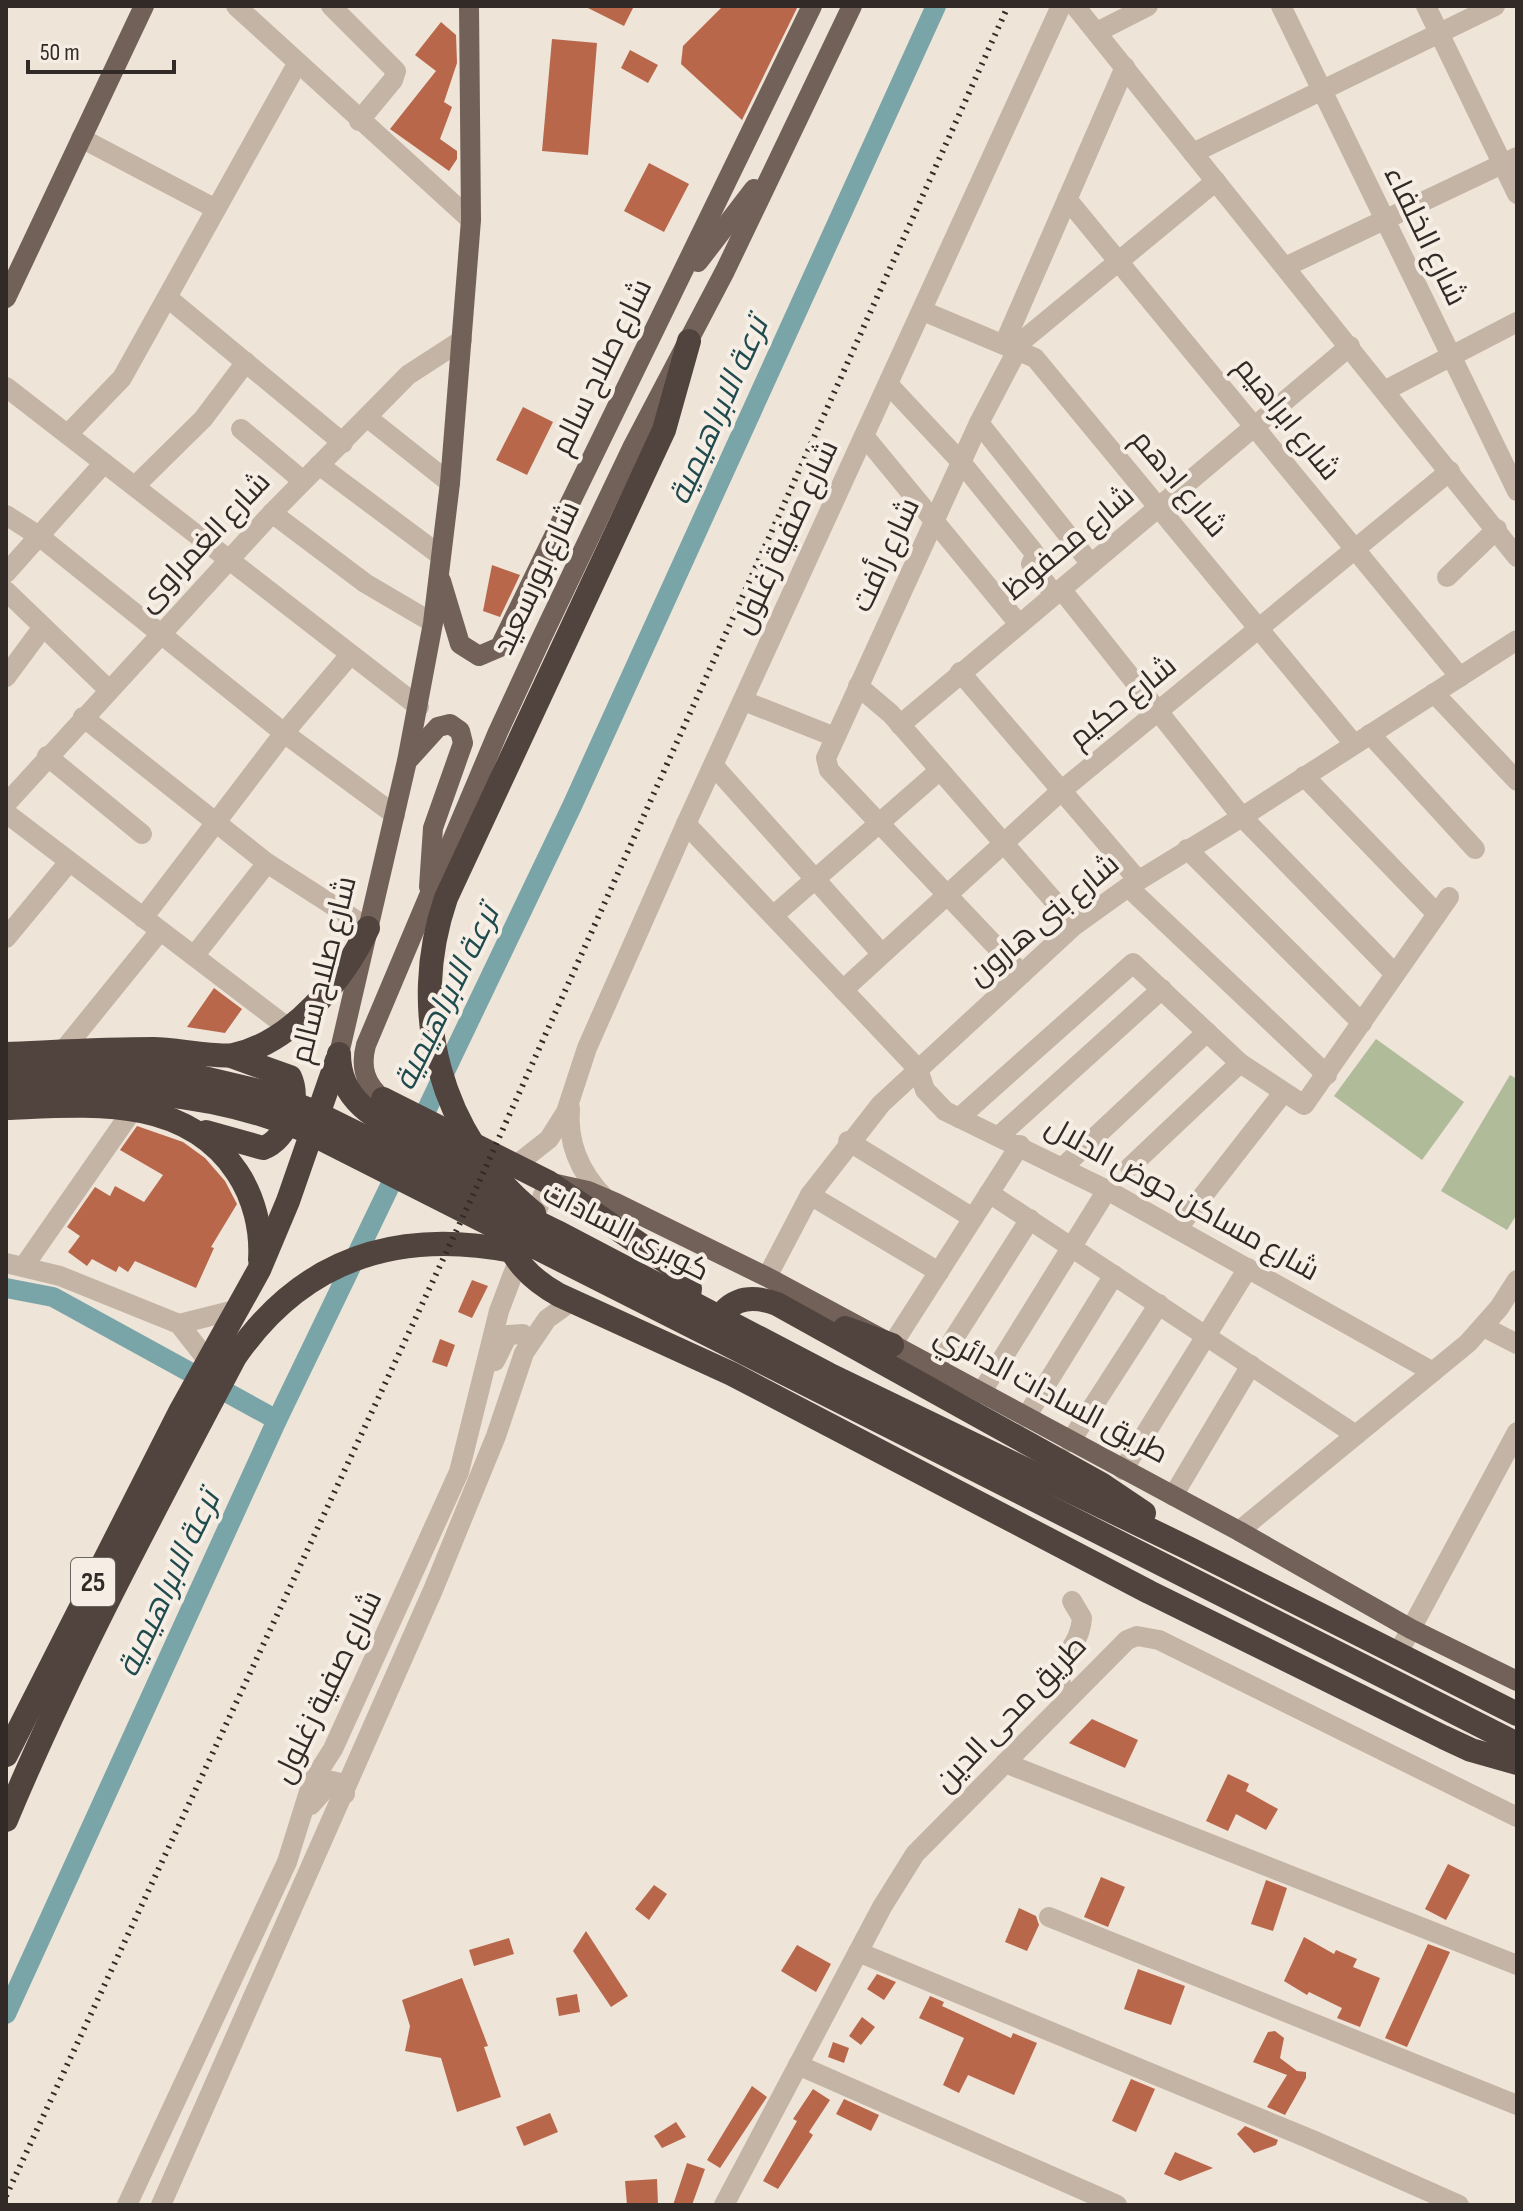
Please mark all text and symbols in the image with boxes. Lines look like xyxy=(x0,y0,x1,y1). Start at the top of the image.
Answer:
scale bar xyxy=(28,24,174,74)
text: 50 m xyxy=(40,38,80,67)
street label: شارع الخلفاء xyxy=(1375,160,1474,312)
street label: شارع صلاح سالم xyxy=(544,273,661,461)
water label: ترعة الابراهيمية xyxy=(660,306,780,511)
street label: شارع ابراهيم xyxy=(1226,350,1348,489)
street label: شارع ادهم xyxy=(1123,423,1234,546)
street label: شارع صفية زغلول xyxy=(725,434,848,640)
street label: شارع الغمراوى xyxy=(130,464,279,620)
street label: شارع محفوظ xyxy=(996,478,1142,609)
street label: شارع رأفت xyxy=(842,491,929,618)
street label: شارع بورسعيد xyxy=(486,496,589,661)
street label: شارع حكيم xyxy=(1062,648,1185,757)
street label: شارع بنى هارون xyxy=(961,846,1127,994)
street label: شارع صلاح سالم xyxy=(283,873,366,1067)
water label: ترعة الابراهيمية xyxy=(385,894,511,1097)
street label: شارع مساكن حوض الدلال xyxy=(1038,1109,1325,1290)
street label: كوبرى السادات xyxy=(537,1175,715,1289)
street label: طريق السادات الدائري xyxy=(926,1318,1174,1475)
water label: ترعة الابراهيمية xyxy=(109,1480,231,1683)
road number: 25 xyxy=(71,1558,115,1606)
street label: شارع صفية زغلول xyxy=(266,1585,391,1790)
street label: طريق محى الدين xyxy=(927,1628,1095,1800)

